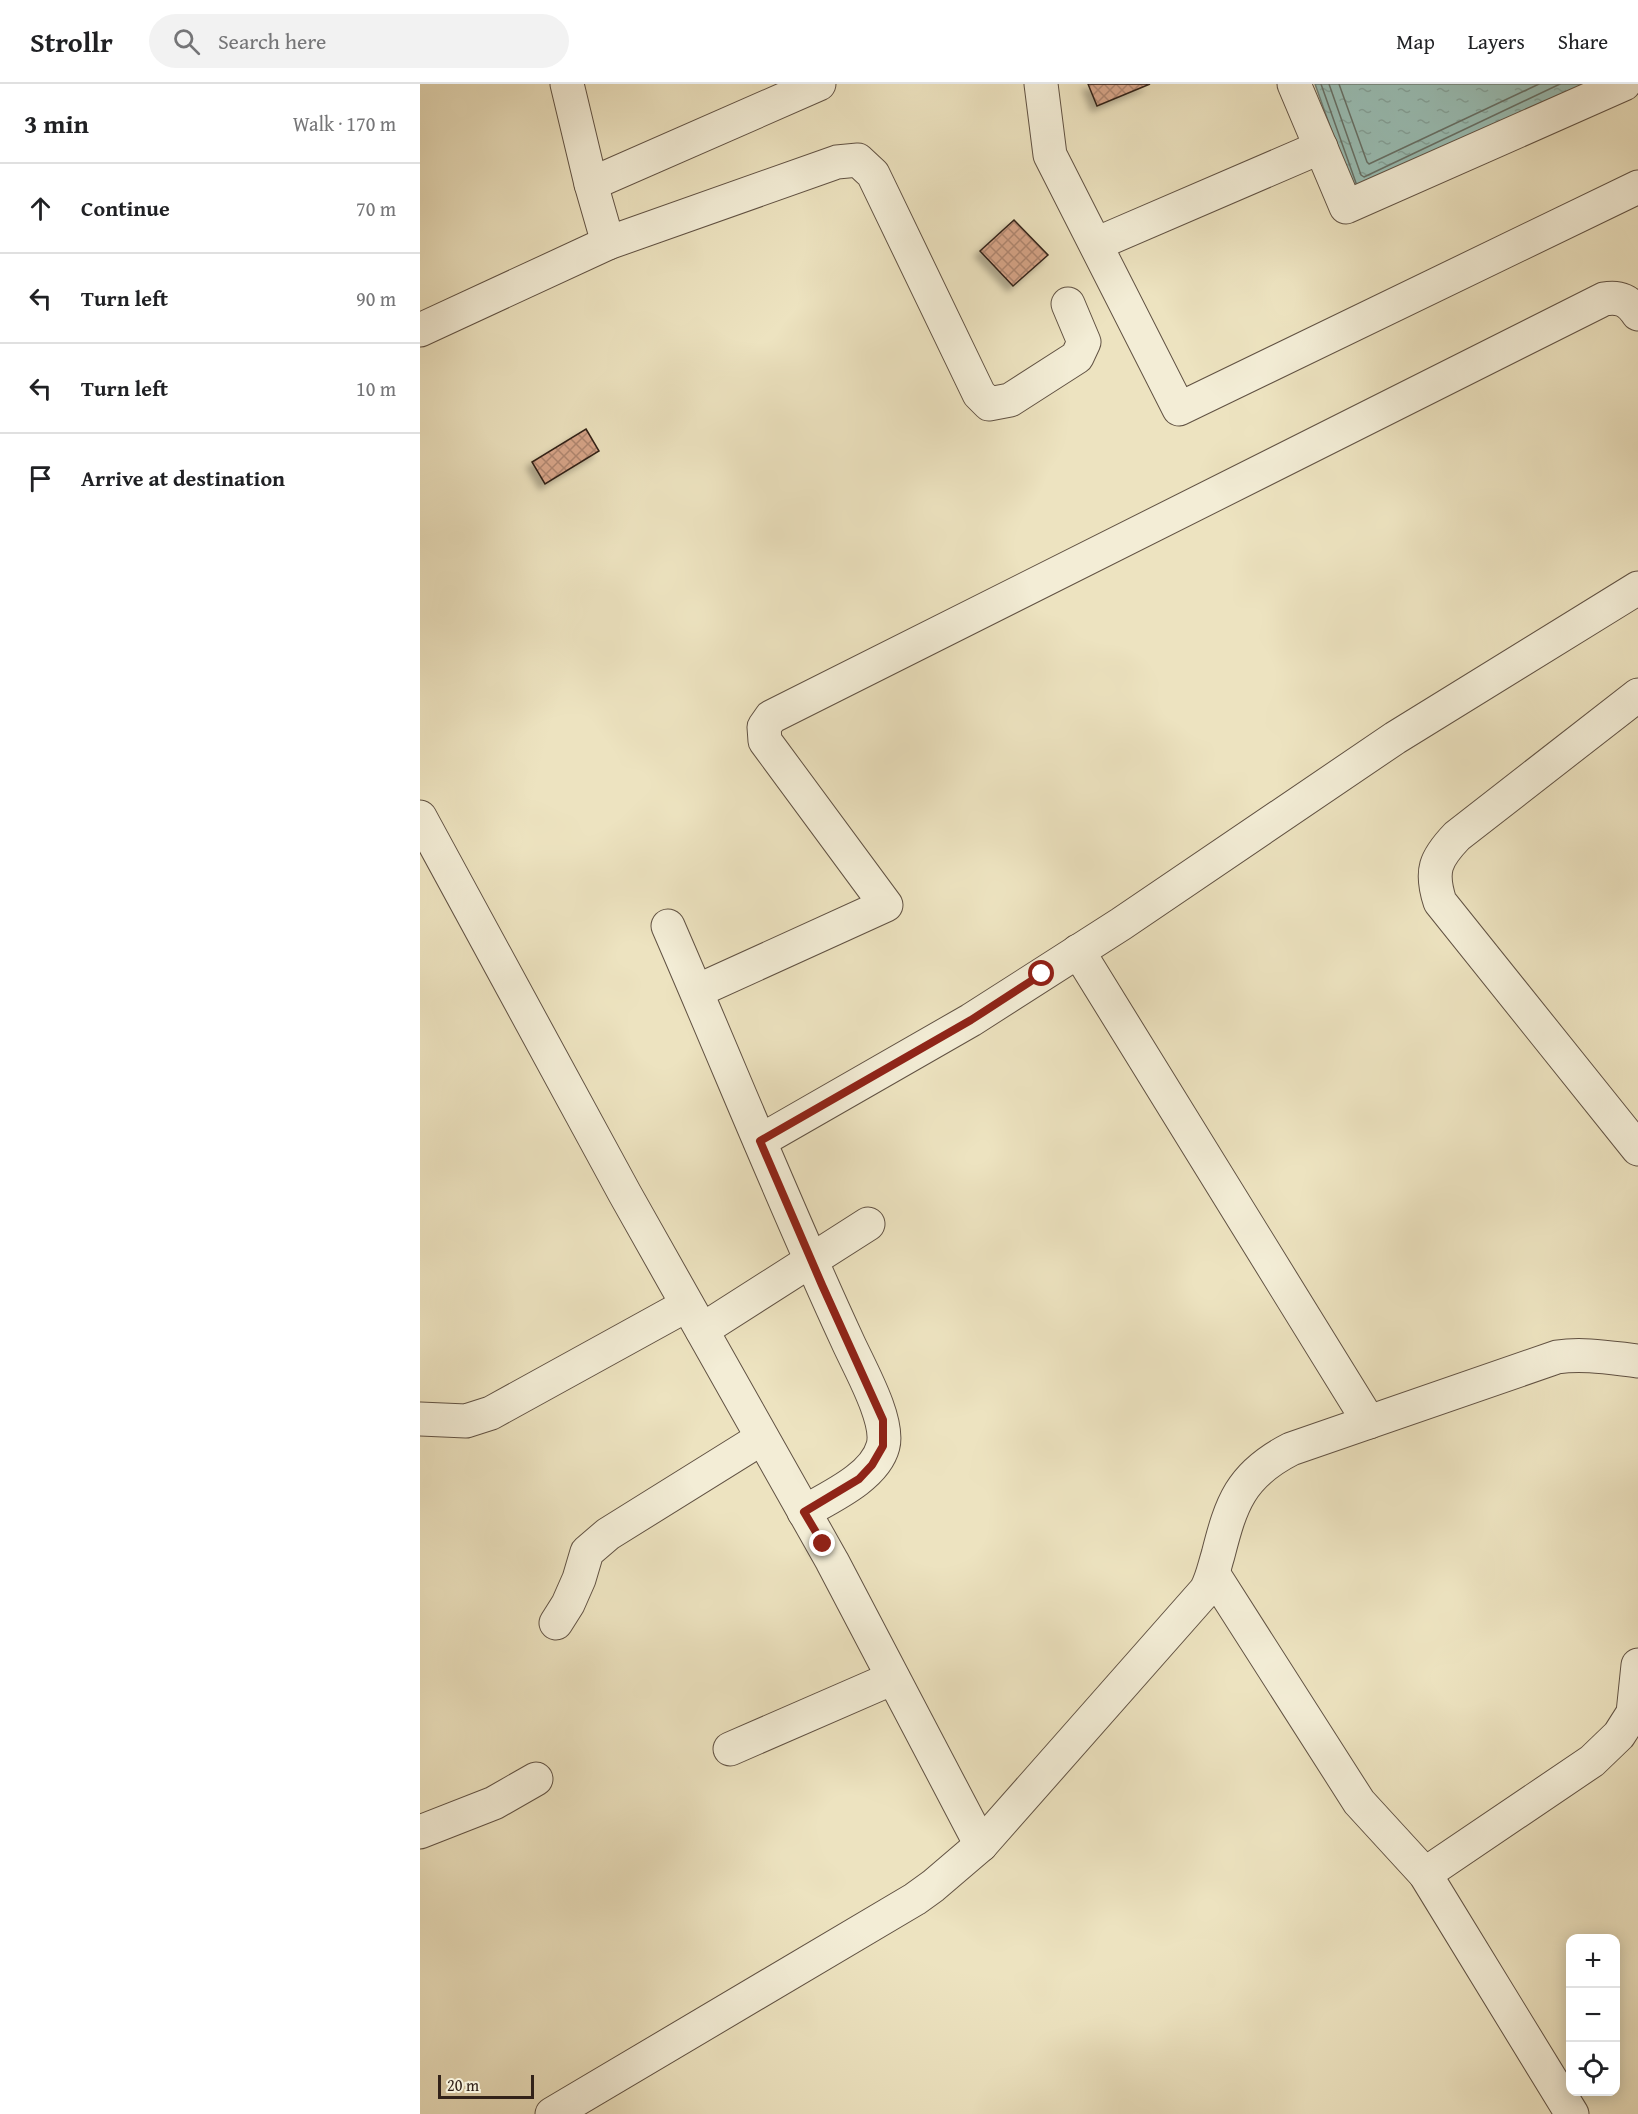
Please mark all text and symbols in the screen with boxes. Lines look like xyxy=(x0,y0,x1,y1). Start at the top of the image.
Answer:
search box xyxy=(149,14,569,68)
text: Strollr xyxy=(30,21,113,62)
icon: search xyxy=(170,25,203,58)
text: Search here xyxy=(218,25,326,57)
text: Map xyxy=(1396,26,1435,57)
text: Layers xyxy=(1468,26,1525,57)
text: Share xyxy=(1558,26,1608,57)
text: 3 min xyxy=(24,104,89,143)
text: Walk · 170 m xyxy=(293,109,396,138)
icon: ahead xyxy=(24,192,57,225)
text: Continue xyxy=(81,192,170,224)
text: 70 m xyxy=(356,194,396,223)
icon: left xyxy=(24,282,57,315)
text: Turn left xyxy=(81,282,168,314)
text: 90 m xyxy=(356,284,396,313)
icon: left xyxy=(24,372,57,405)
text: Turn left xyxy=(81,372,168,404)
text: 10 m xyxy=(356,374,396,403)
icon: arrive xyxy=(24,462,57,495)
text: Arrive at destination xyxy=(81,462,285,494)
route start xyxy=(1028,960,1054,986)
route end xyxy=(809,1530,835,1556)
map controls xyxy=(1566,1934,1620,2096)
button: + xyxy=(1566,1934,1620,1988)
button: − xyxy=(1566,1988,1620,2042)
button: locate xyxy=(1566,2042,1620,2096)
scale bar xyxy=(438,2072,534,2100)
text: 20 m xyxy=(447,2073,479,2097)

